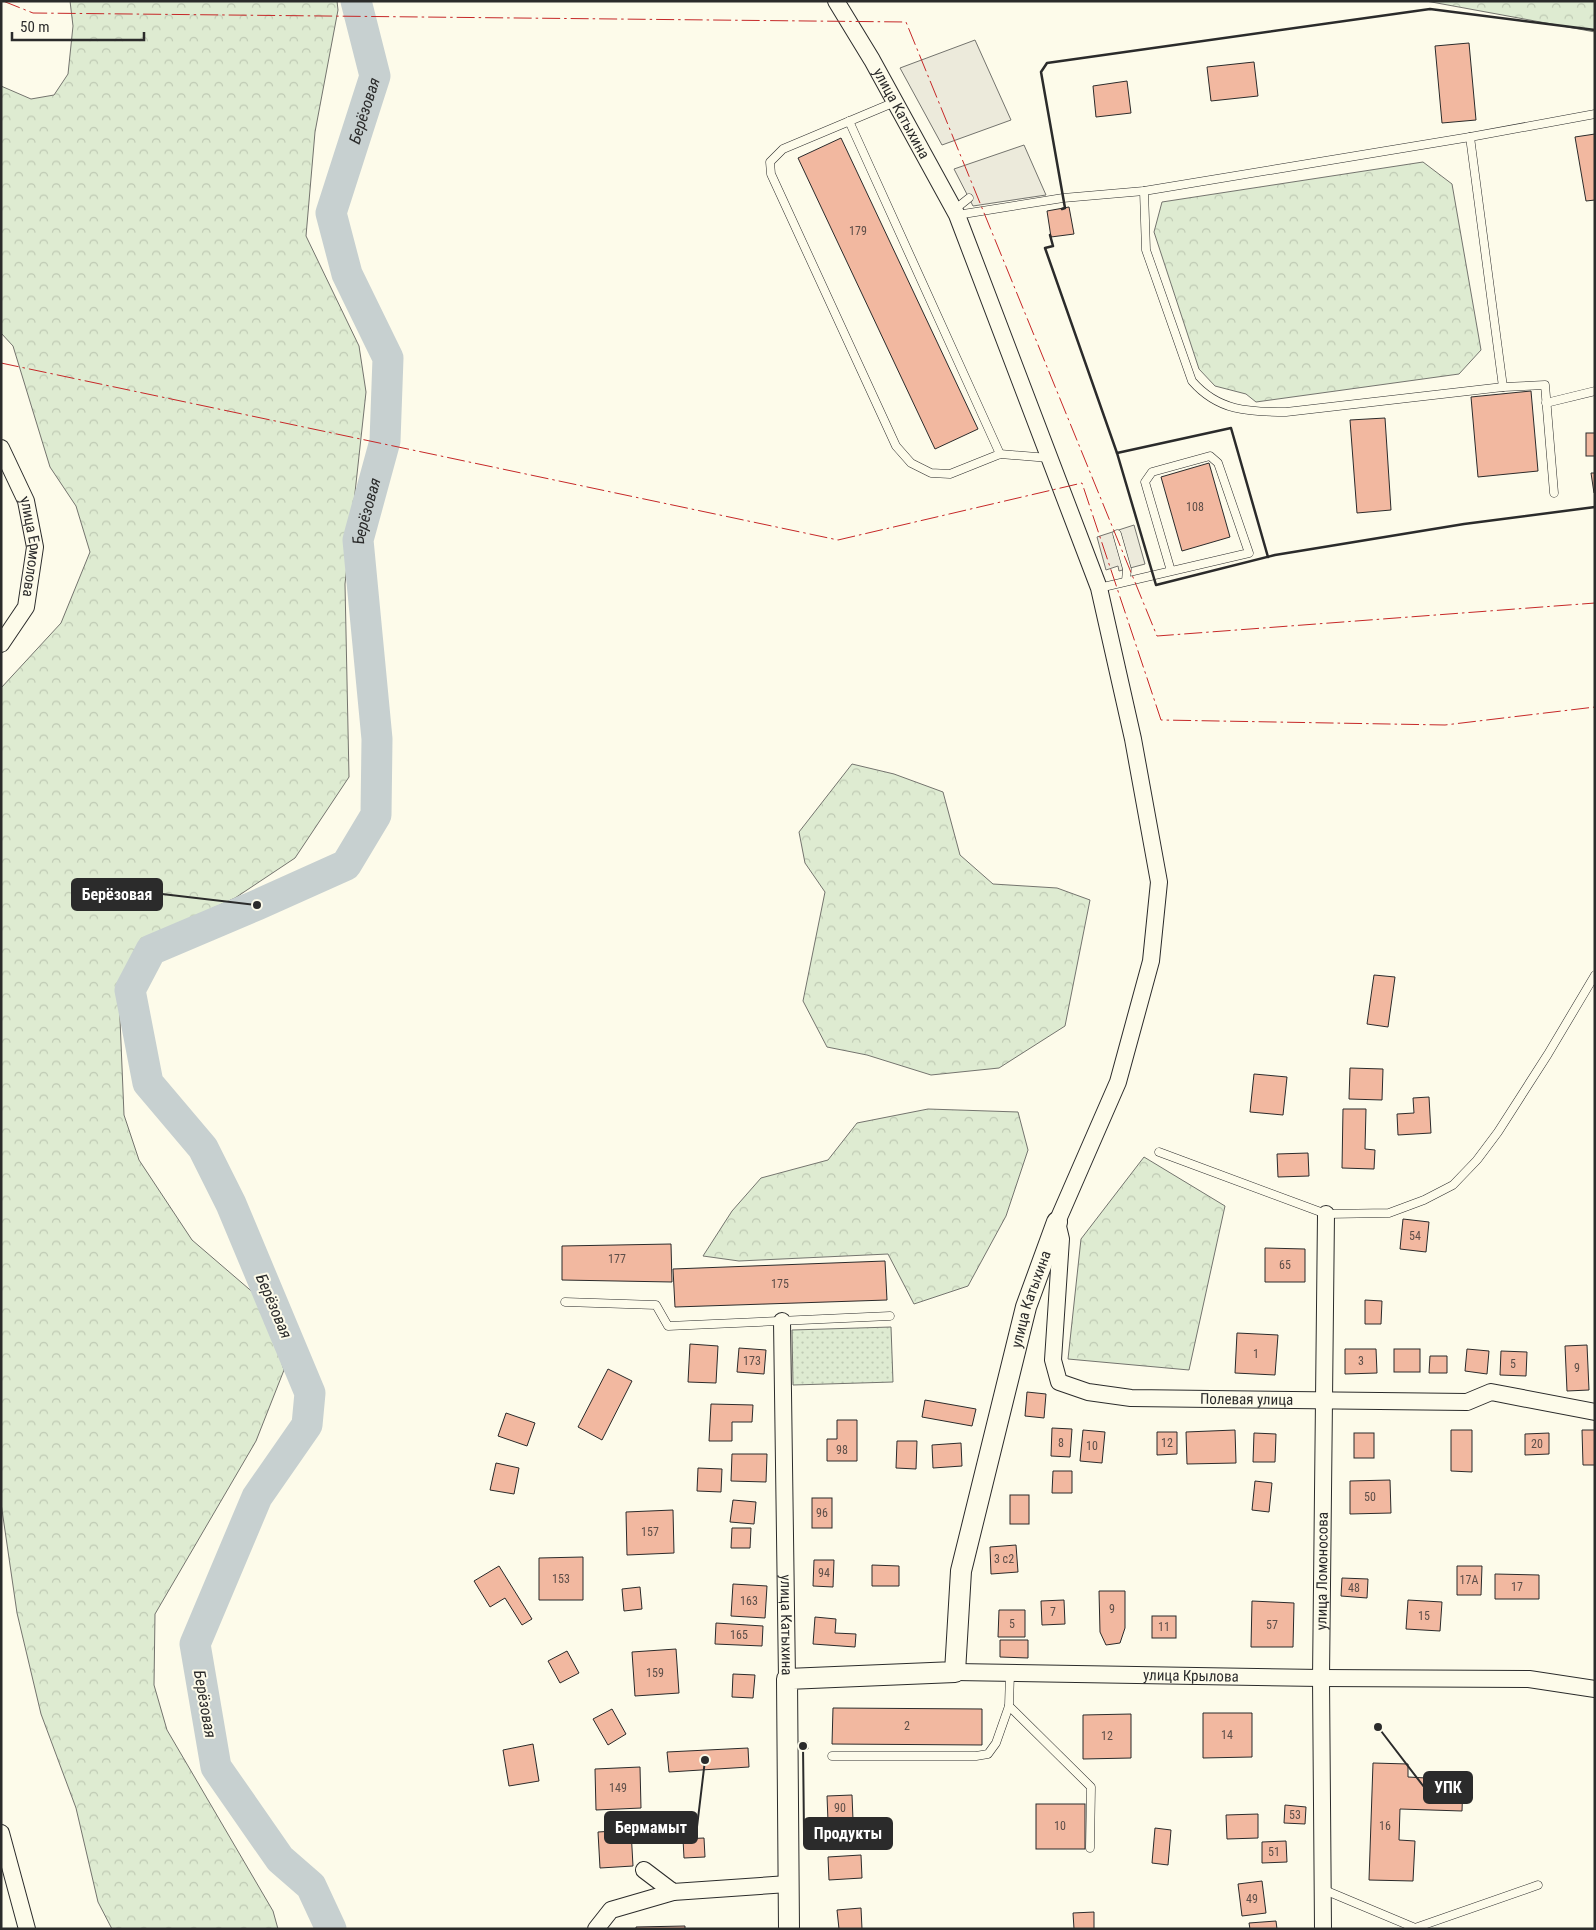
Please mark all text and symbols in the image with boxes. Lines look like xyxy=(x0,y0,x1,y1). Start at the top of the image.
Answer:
scale bar xyxy=(12,10,145,42)
text: 50 m xyxy=(20,18,50,36)
street label: улица Катыхина xyxy=(869,65,933,162)
water label: Берёзовая xyxy=(344,75,384,146)
house number: 179 xyxy=(849,224,867,238)
water label: Берёзовая xyxy=(348,475,384,545)
street label: улица Ермолова xyxy=(16,493,44,598)
house number: 108 xyxy=(1186,500,1204,514)
callout: Берёзовая xyxy=(72,879,162,910)
text: Берёзовая xyxy=(82,885,152,904)
house number: 54 xyxy=(1409,1229,1421,1243)
street label: улица Катыхина xyxy=(1007,1248,1055,1350)
house number: 177 xyxy=(608,1252,626,1266)
house number: 65 xyxy=(1279,1258,1291,1272)
water label: Берёзовая xyxy=(252,1271,296,1342)
house number: 175 xyxy=(771,1277,789,1291)
house number: 1 xyxy=(1253,1347,1259,1361)
house number: 173 xyxy=(743,1354,761,1368)
house number: 3 xyxy=(1358,1354,1364,1368)
house number: 5 xyxy=(1510,1357,1516,1371)
house number: 9 xyxy=(1574,1361,1580,1375)
street label: Полевая улица xyxy=(1200,1390,1293,1409)
house number: 8 xyxy=(1058,1436,1064,1450)
house number: 12 xyxy=(1161,1436,1173,1450)
house number: 20 xyxy=(1531,1437,1543,1451)
house number: 10 xyxy=(1086,1439,1098,1453)
house number: 98 xyxy=(836,1443,848,1457)
house number: 50 xyxy=(1364,1490,1376,1504)
house number: 96 xyxy=(816,1506,828,1520)
street label: улица Ломоносова xyxy=(1313,1512,1332,1630)
house number: 157 xyxy=(641,1525,659,1539)
house number: 3 с2 xyxy=(994,1552,1014,1566)
house number: 94 xyxy=(818,1566,830,1580)
house number: 153 xyxy=(552,1572,570,1586)
house number: 17А xyxy=(1460,1573,1478,1587)
street label: улица Катыхина xyxy=(777,1574,796,1676)
house number: 17 xyxy=(1511,1580,1523,1594)
house number: 48 xyxy=(1348,1581,1360,1595)
house number: 163 xyxy=(740,1594,758,1608)
house number: 9 xyxy=(1109,1602,1115,1616)
house number: 7 xyxy=(1050,1605,1056,1619)
house number: 15 xyxy=(1418,1609,1430,1623)
house number: 5 xyxy=(1009,1617,1015,1631)
house number: 57 xyxy=(1266,1618,1278,1632)
house number: 11 xyxy=(1158,1620,1170,1634)
house number: 165 xyxy=(730,1628,748,1642)
house number: 159 xyxy=(646,1666,664,1680)
street label: улица Крылова xyxy=(1143,1666,1239,1686)
water label: Берёзовая xyxy=(190,1669,220,1740)
house number: 2 xyxy=(904,1719,910,1733)
house number: 14 xyxy=(1221,1728,1233,1742)
house number: 12 xyxy=(1101,1729,1113,1743)
callout: УПК xyxy=(1424,1772,1472,1803)
text: УПК xyxy=(1434,1778,1463,1797)
house number: 149 xyxy=(609,1781,627,1795)
house number: 90 xyxy=(834,1801,846,1815)
house number: 53 xyxy=(1289,1808,1301,1822)
callout: Бермамыт xyxy=(605,1812,697,1843)
text: Бермамыт xyxy=(615,1818,687,1837)
callout: Продукты xyxy=(804,1818,892,1849)
house number: 10 xyxy=(1054,1819,1066,1833)
house number: 16 xyxy=(1379,1819,1391,1833)
text: Продукты xyxy=(814,1824,882,1843)
house number: 51 xyxy=(1268,1845,1280,1859)
house number: 49 xyxy=(1246,1892,1258,1906)

